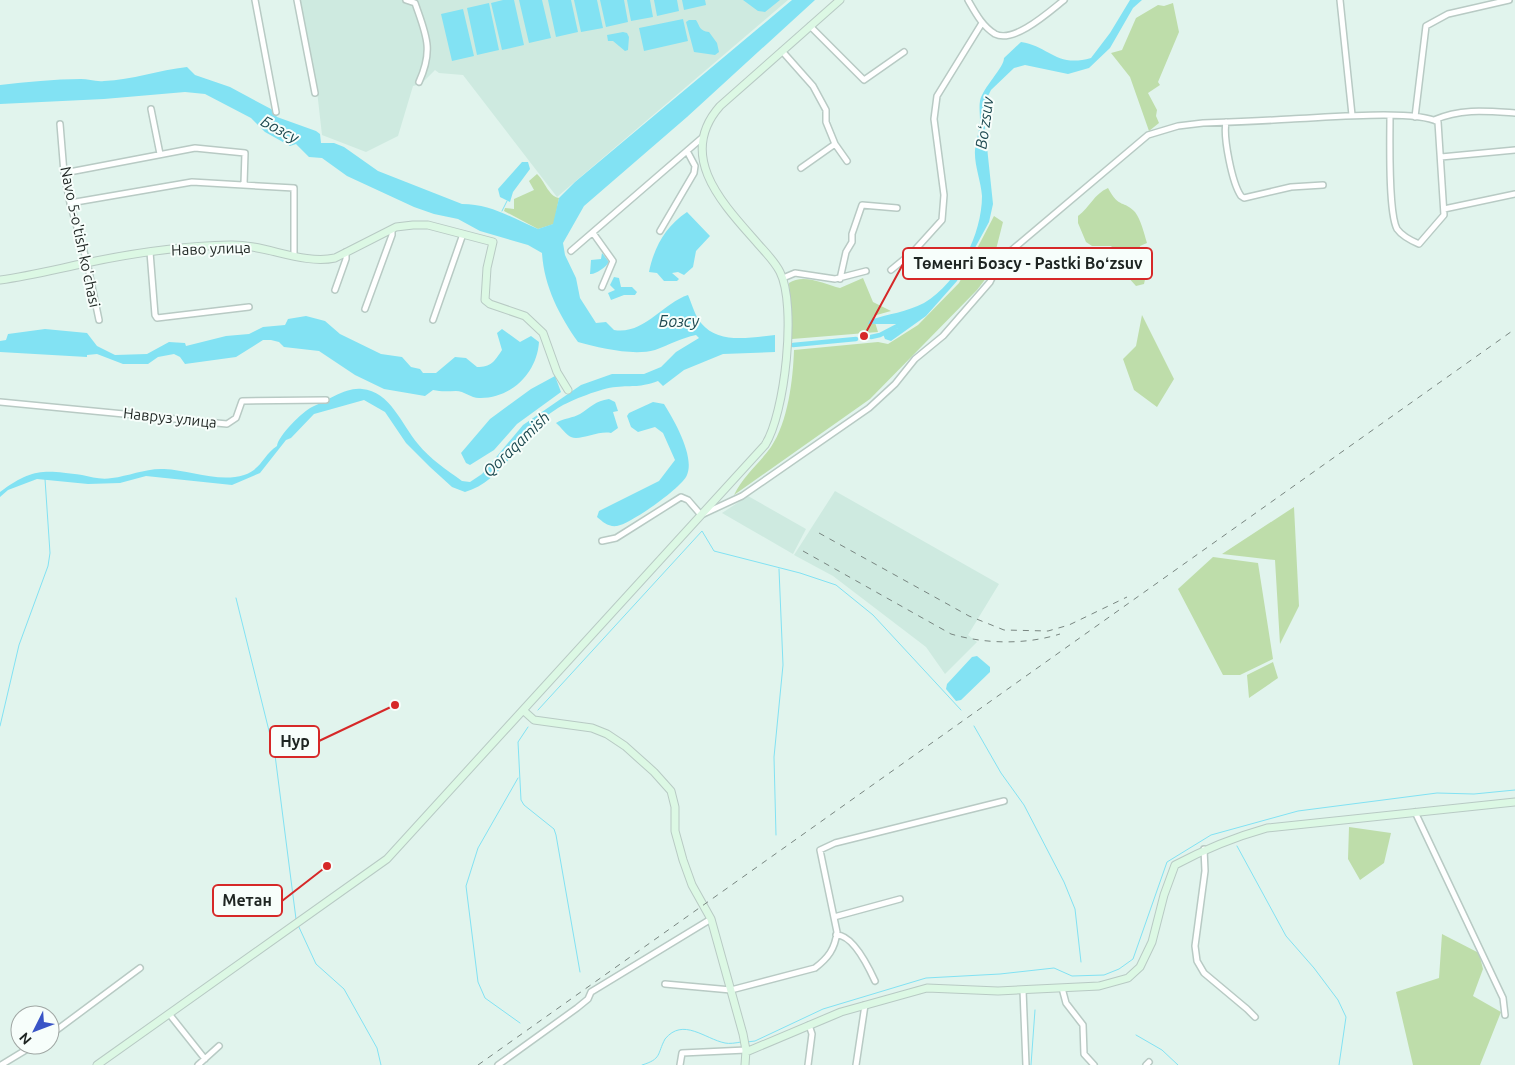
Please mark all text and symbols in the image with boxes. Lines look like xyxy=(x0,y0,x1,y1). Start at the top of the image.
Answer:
water label: Boʻzsuv xyxy=(971,95,997,150)
water label: Бозсу xyxy=(258,112,302,147)
street label: Navo 5-o'tish ko'chasi xyxy=(57,165,104,309)
street label: Наво улица xyxy=(171,239,251,258)
callout: Төменгі Бозсу - Pastki Boʻzsuv xyxy=(903,248,1152,279)
text: Төменгі Бозсу - Pastki Boʻzsuv xyxy=(913,254,1143,272)
water label: Бозсу xyxy=(659,312,700,330)
street label: Навруз улица xyxy=(122,404,218,431)
water label: Qoraqamish xyxy=(479,408,554,481)
callout: Нур xyxy=(270,726,319,757)
text: Нур xyxy=(280,732,310,750)
callout: Метан xyxy=(213,885,282,916)
text: Метан xyxy=(222,891,272,909)
north arrow xyxy=(10,1005,60,1055)
text: N xyxy=(16,1029,35,1048)

